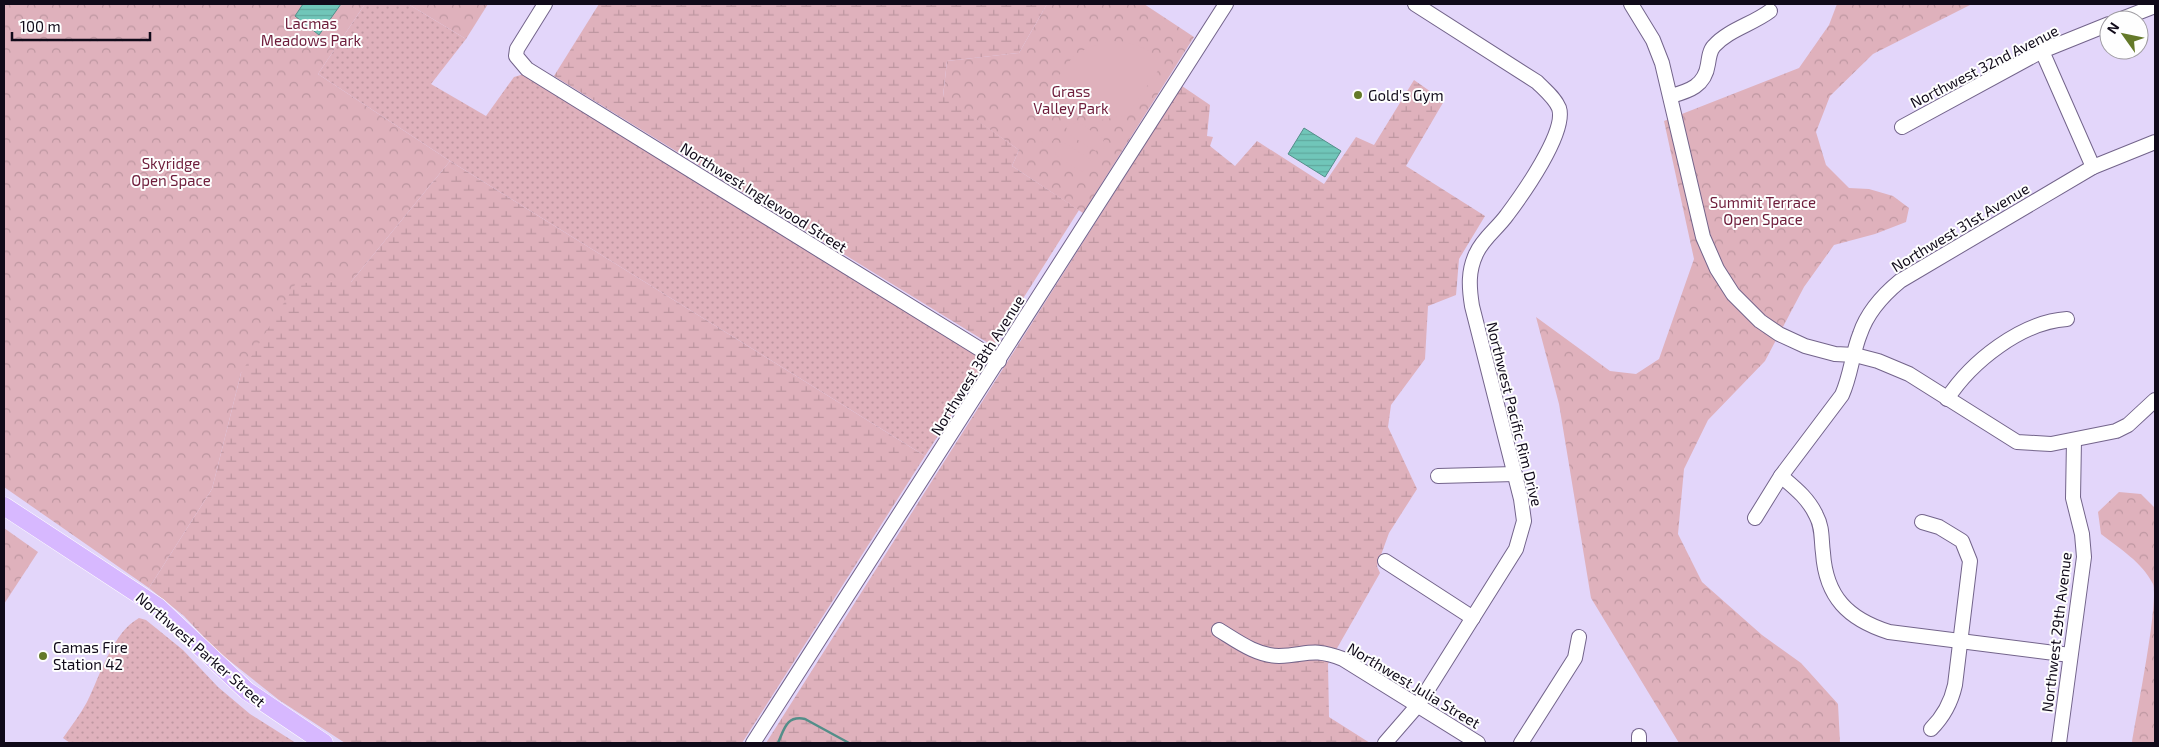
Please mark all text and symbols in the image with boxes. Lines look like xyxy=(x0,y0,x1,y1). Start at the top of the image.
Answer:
scale bar xyxy=(12,10,150,42)
north arrow xyxy=(2099,10,2149,60)
park label: Lacmas Meadows Park xyxy=(261,14,362,49)
text: 100 m xyxy=(20,17,61,35)
text: N xyxy=(2103,19,2123,37)
street label: Northwest 32nd Avenue xyxy=(1907,21,2061,111)
park label: Grass Valley Park xyxy=(1033,82,1109,117)
place label: Gold's Gym xyxy=(1368,86,1444,104)
marker: Gold's Gym xyxy=(1352,89,1364,101)
street label: Northwest Inglewood Street xyxy=(677,138,851,256)
park label: Skyridge Open Space xyxy=(131,154,211,189)
street label: Northwest 31st Avenue xyxy=(1888,179,2032,275)
park label: Summit Terrace Open Space xyxy=(1710,193,1816,228)
street label: Northwest 38th Avenue xyxy=(927,292,1027,438)
street label: Northwest Pacific Rim Drive xyxy=(1483,320,1547,508)
street label: Northwest 29th Avenue xyxy=(2037,551,2075,713)
street label: Northwest Parker Street xyxy=(133,588,270,710)
place label: Camas Fire Station 42 xyxy=(53,638,128,673)
street label: Northwest Julia Street xyxy=(1344,638,1484,732)
marker: Camas Fire Station 42 xyxy=(37,650,49,662)

